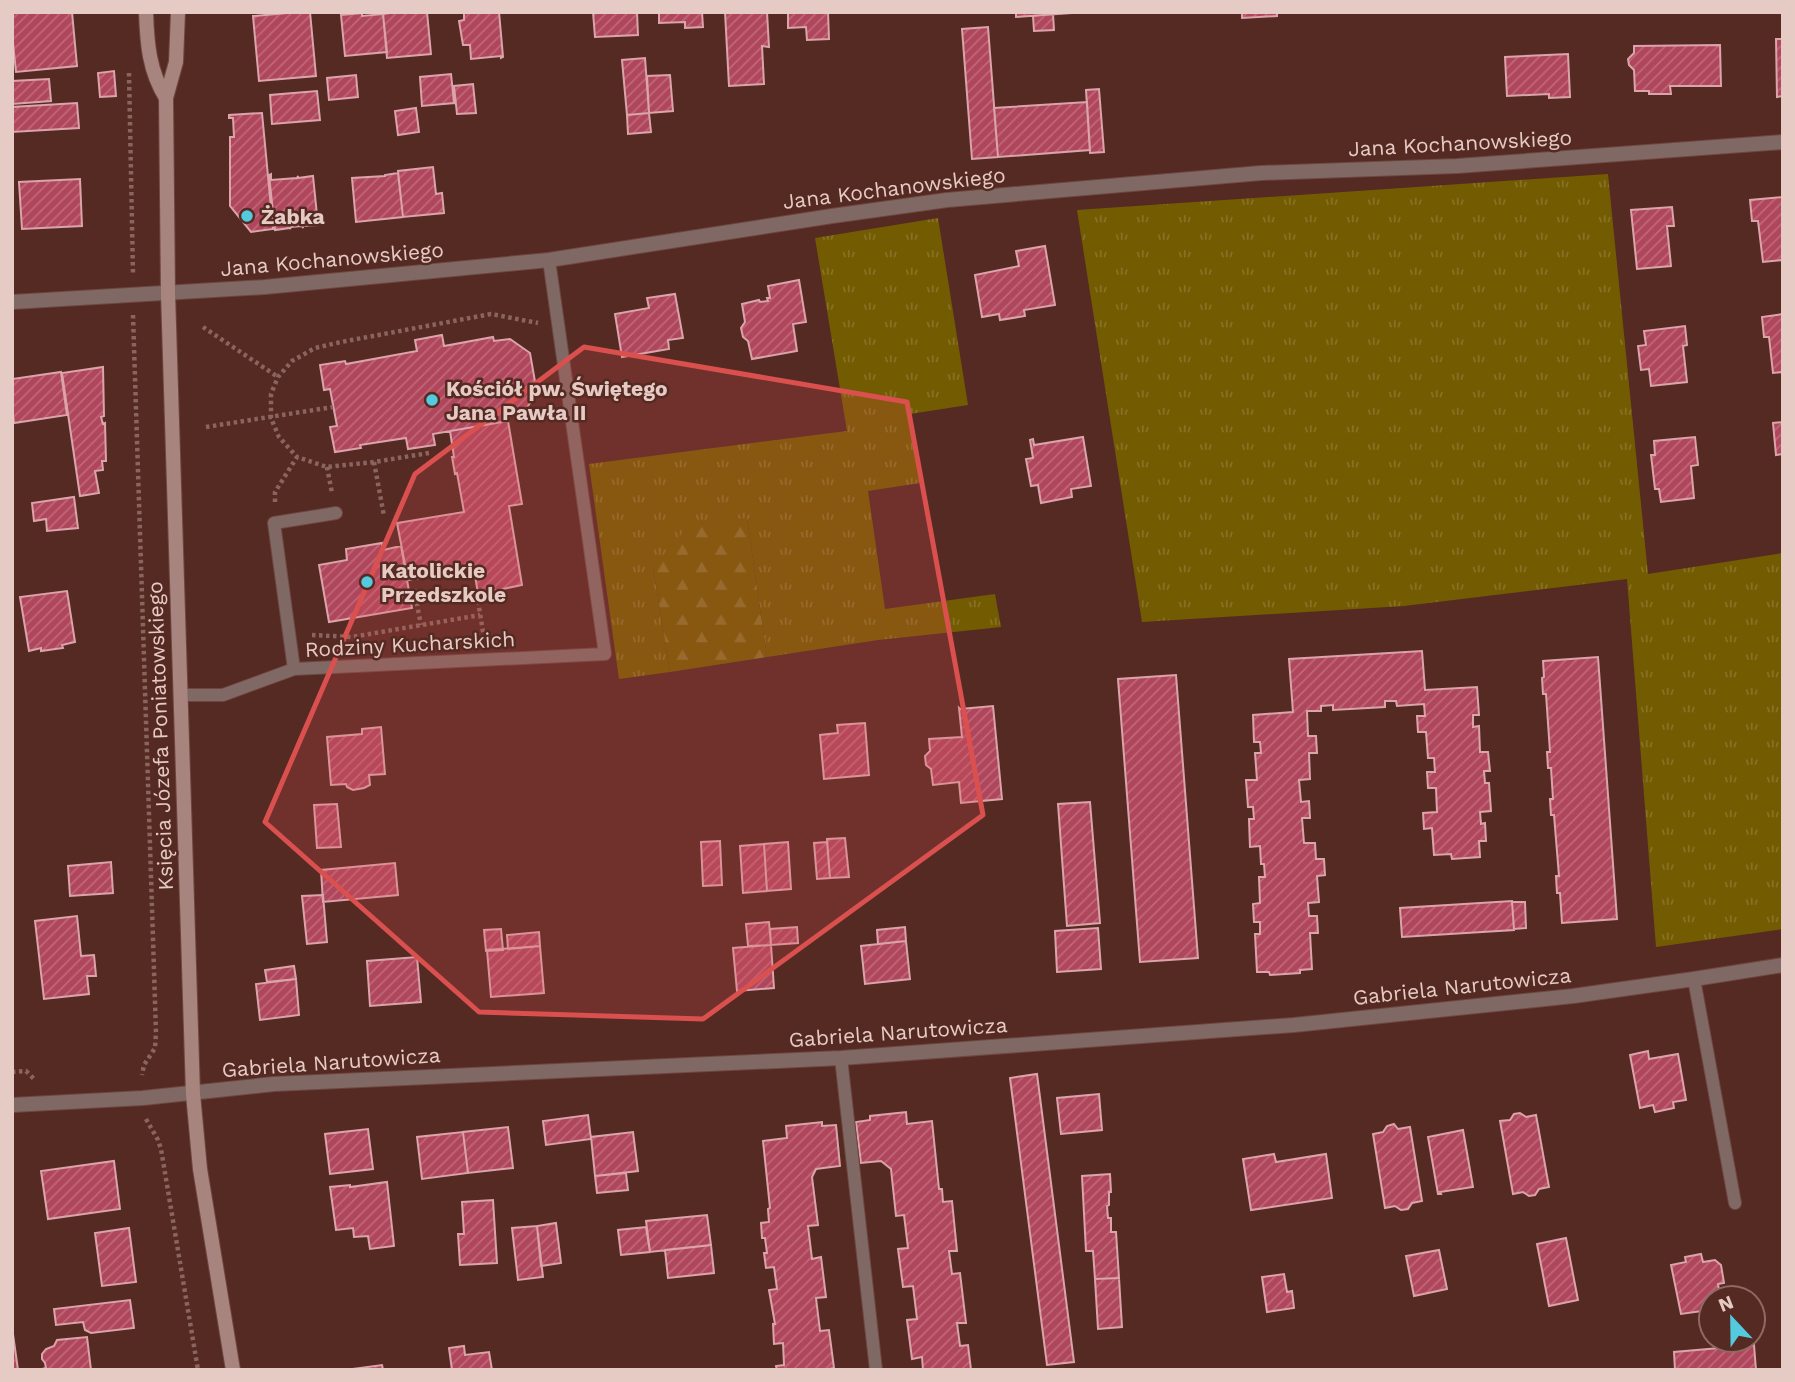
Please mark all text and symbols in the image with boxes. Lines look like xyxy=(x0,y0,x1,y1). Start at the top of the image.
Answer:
street label: Jana Kochanowskiego xyxy=(1347,125,1573,161)
street label: Jana Kochanowskiego xyxy=(781,162,1007,214)
place label: Żabka xyxy=(261,204,326,229)
marker: Żabka xyxy=(239,208,255,224)
street label: Jana Kochanowskiego xyxy=(219,237,445,281)
place label: Kościół pw. Świętego Jana Pawła II xyxy=(446,376,667,425)
marker: Kościół pw. Świętego Jana Pawła II xyxy=(424,392,440,408)
place label: Katolickie Przedszkole xyxy=(381,558,506,607)
marker: Katolickie Przedszkole xyxy=(359,574,375,590)
street label: Księcia Józefa Poniatowskiego xyxy=(142,581,178,891)
street label: Rodziny Kucharskich xyxy=(304,626,516,662)
street label: Gabriela Narutowicza xyxy=(1352,962,1572,1010)
street label: Gabriela Narutowicza xyxy=(788,1012,1008,1052)
street label: Gabriela Narutowicza xyxy=(221,1042,441,1082)
north arrow xyxy=(1697,1284,1767,1354)
text: N xyxy=(1715,1290,1737,1317)

